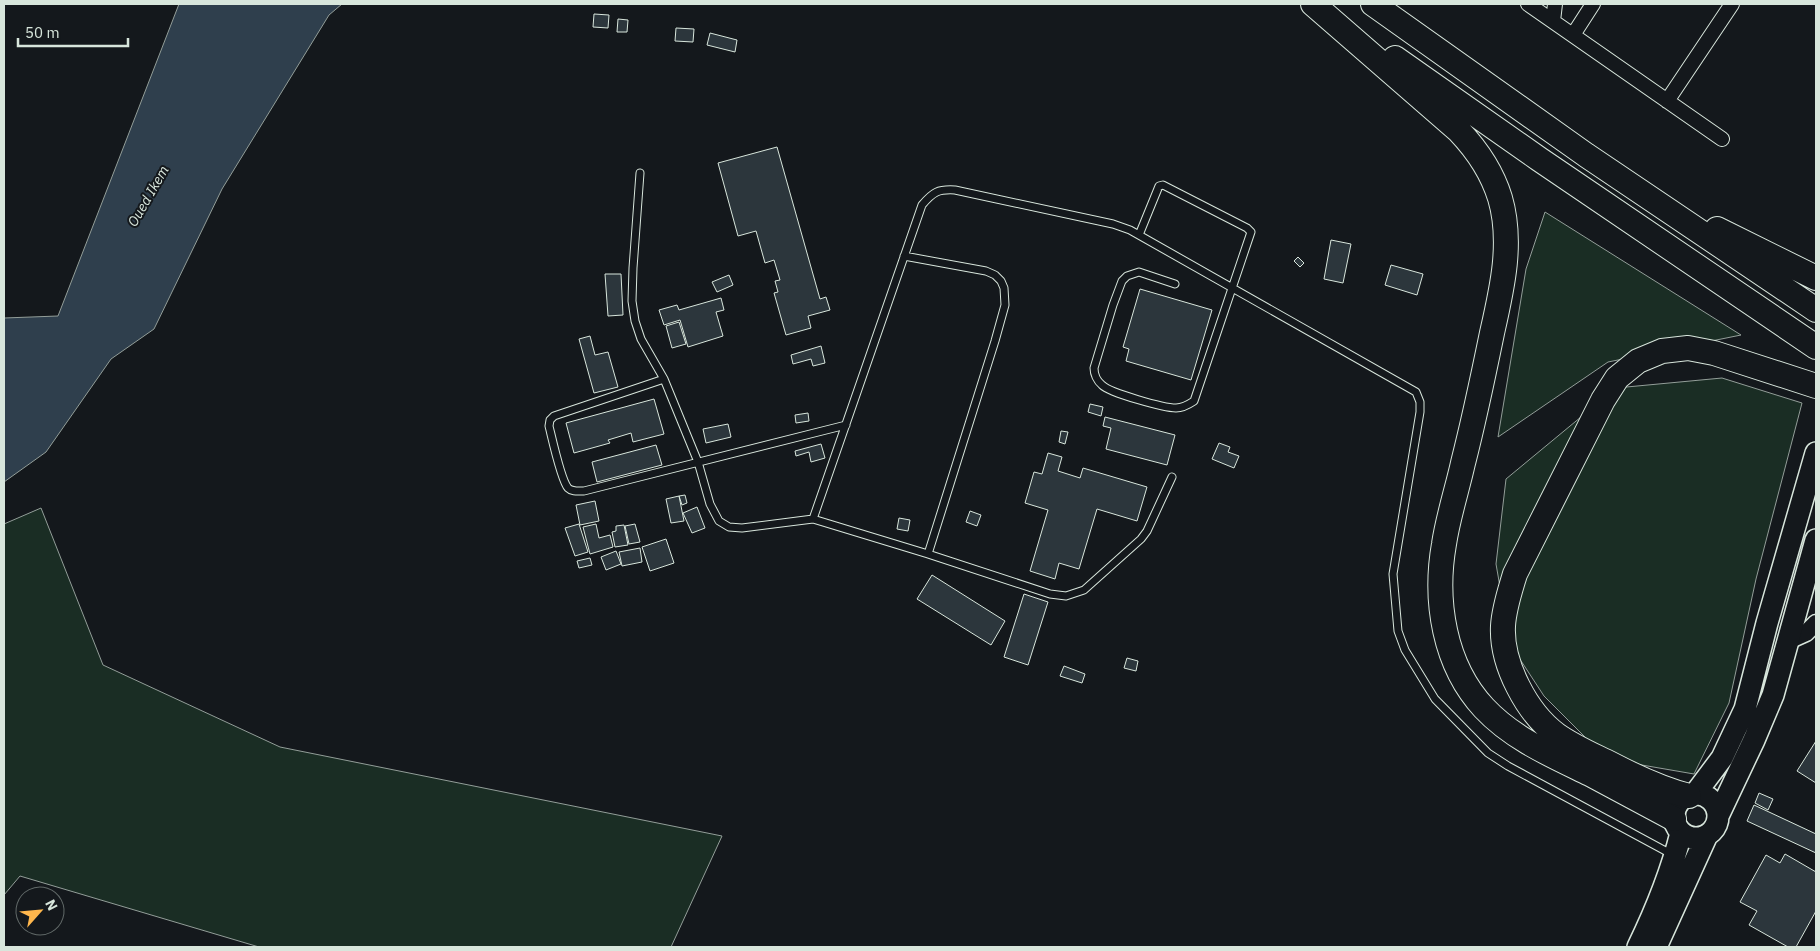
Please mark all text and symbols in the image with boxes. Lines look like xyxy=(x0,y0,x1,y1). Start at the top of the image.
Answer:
scale bar xyxy=(18,15,128,47)
text: 50 m xyxy=(25,23,60,42)
water label: Oued Ikem xyxy=(123,162,173,230)
north arrow xyxy=(15,886,65,936)
text: N xyxy=(41,896,62,914)

